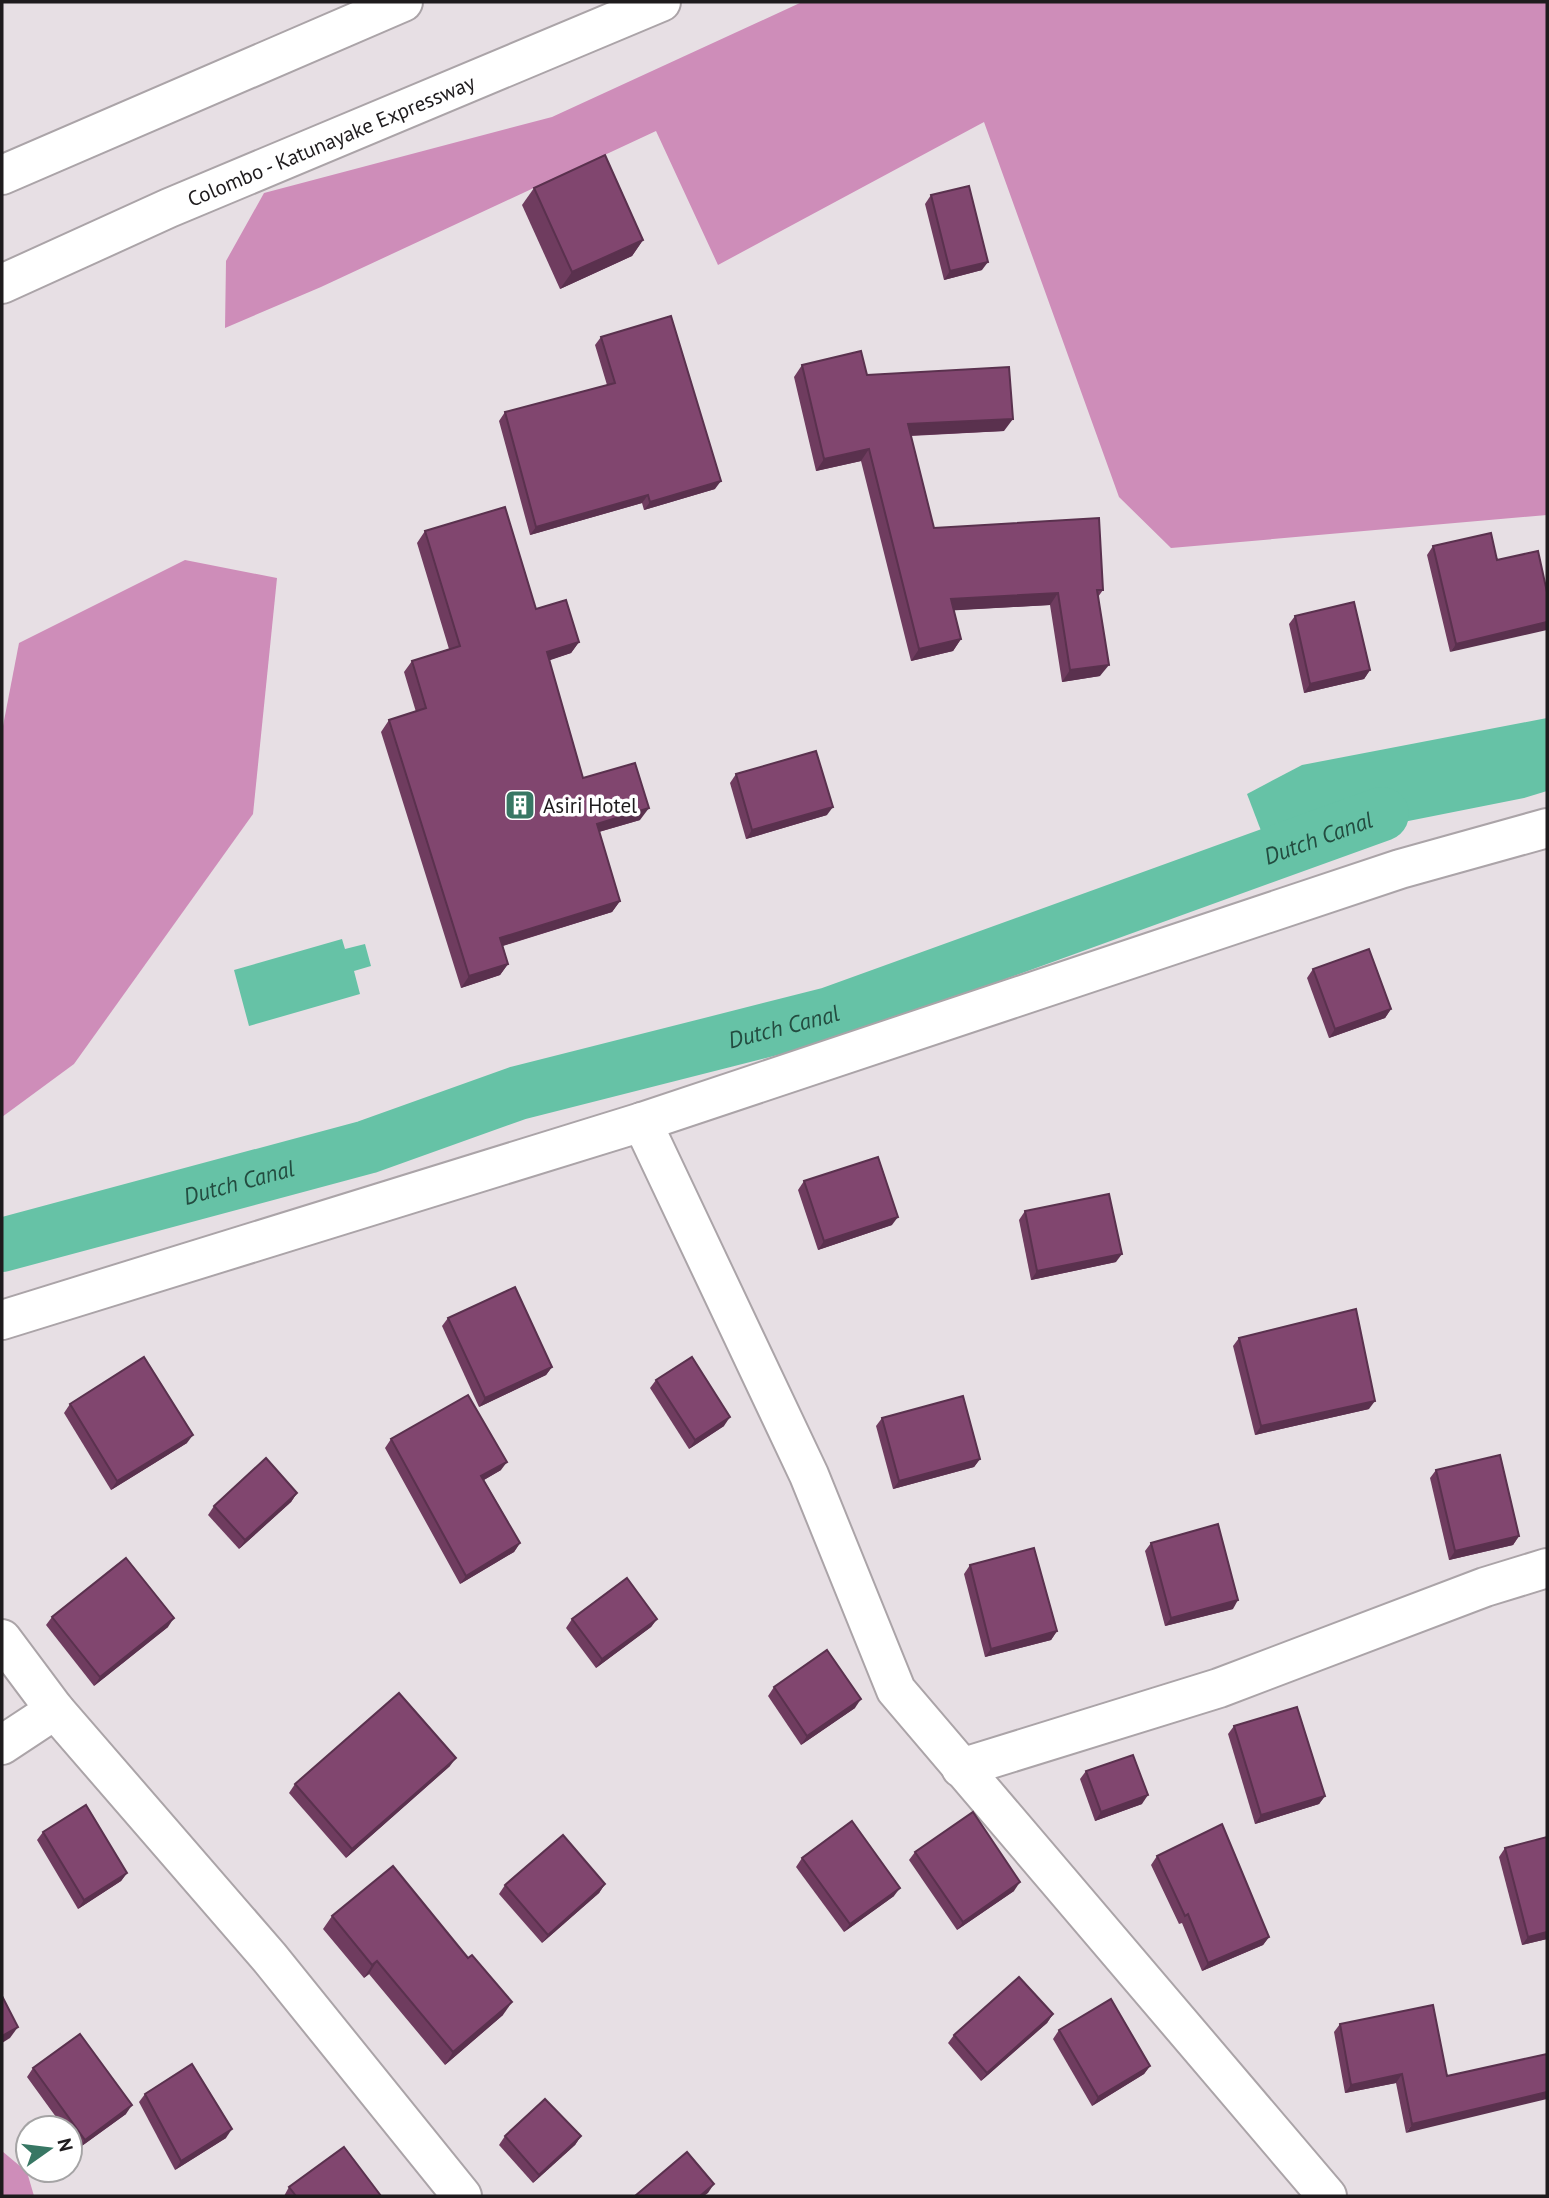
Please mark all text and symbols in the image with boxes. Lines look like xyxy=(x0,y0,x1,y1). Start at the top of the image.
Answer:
street label: Colombo - Katunayake Expressway xyxy=(183,68,479,212)
building icon: Asiri Hotel xyxy=(503,788,537,822)
place label: Asiri Hotel xyxy=(543,792,637,819)
water label: Dutch Canal xyxy=(1260,804,1376,870)
water label: Dutch Canal xyxy=(725,997,843,1054)
water label: Dutch Canal xyxy=(180,1153,297,1210)
north arrow xyxy=(14,2114,84,2184)
text: N xyxy=(52,2136,79,2154)

